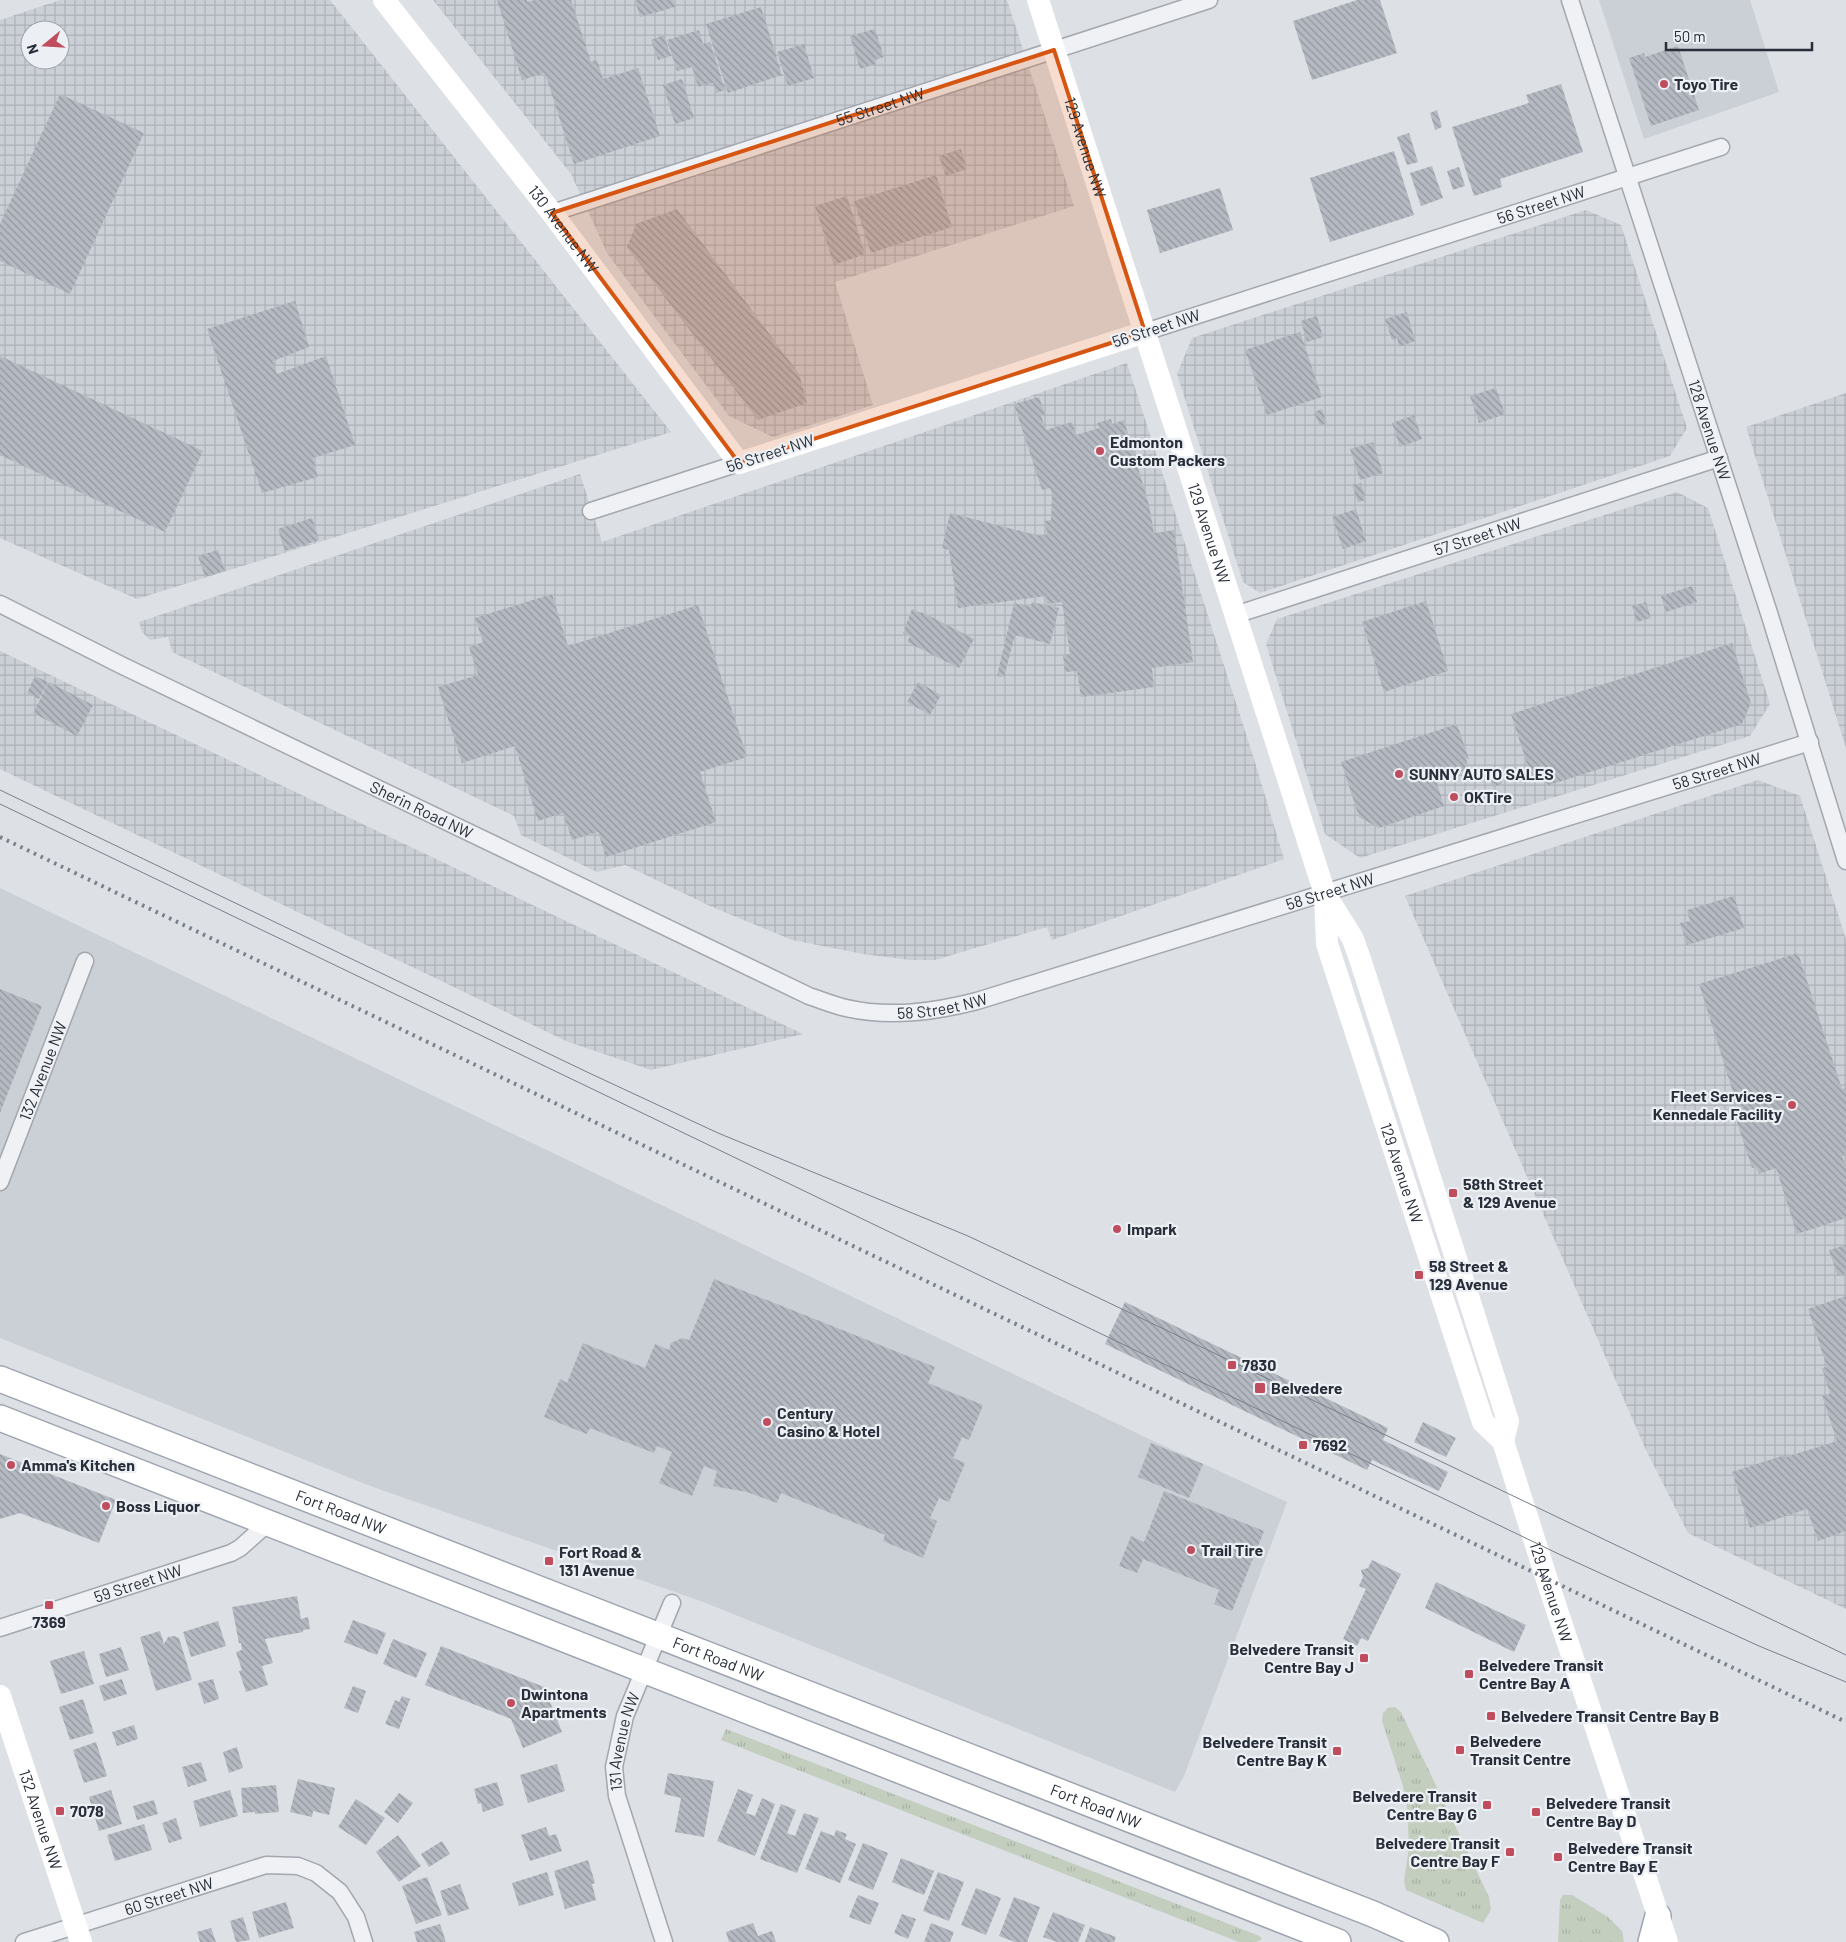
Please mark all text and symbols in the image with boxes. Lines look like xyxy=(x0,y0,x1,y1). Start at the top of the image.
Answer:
north arrow xyxy=(20,20,70,70)
scale bar xyxy=(1666,20,1812,52)
text: 50 m xyxy=(1674,27,1706,45)
text: N xyxy=(23,42,42,56)
place label: Toyo Tire xyxy=(1674,74,1738,93)
marker: Toyo Tire xyxy=(1658,78,1670,90)
street label: 55 Street NW xyxy=(834,83,926,129)
street label: 129 Avenue NW xyxy=(1061,95,1111,200)
street label: 130 Avenue NW xyxy=(525,181,603,276)
street label: 56 Street NW xyxy=(1494,181,1587,227)
street label: 56 Street NW xyxy=(1109,304,1202,351)
street label: 128 Avenue NW xyxy=(1685,377,1735,482)
street label: 56 Street NW xyxy=(723,429,816,476)
place label: Edmonton Custom Packers xyxy=(1110,432,1225,469)
marker: Edmonton Custom Packers xyxy=(1094,445,1106,457)
street label: 129 Avenue NW xyxy=(1185,480,1235,586)
street label: 57 Street NW xyxy=(1431,513,1524,559)
street label: 58 Street NW xyxy=(1670,748,1763,793)
place label: SUNNY AUTO SALES xyxy=(1409,764,1554,783)
marker: SUNNY AUTO SALES xyxy=(1393,768,1405,780)
street label: Sherin Road NW xyxy=(367,776,476,842)
place label: OKTire xyxy=(1464,787,1512,806)
marker: OKTire xyxy=(1448,791,1460,803)
street label: 58 Street NW xyxy=(1283,868,1376,913)
street label: 58 Street NW xyxy=(897,988,990,1022)
street label: 132 Avenue NW xyxy=(15,1019,70,1123)
place label: Fleet Services - Kennedale Facility xyxy=(1653,1086,1782,1123)
marker: Fleet Services - Kennedale Facility xyxy=(1786,1099,1798,1111)
street label: 129 Avenue NW xyxy=(1377,1120,1428,1226)
place label: 58th Street & 129 Avenue xyxy=(1463,1174,1557,1211)
marker: 58th Street & 129 Avenue xyxy=(1447,1187,1459,1199)
place label: Impark xyxy=(1127,1219,1177,1238)
marker: Impark xyxy=(1111,1223,1123,1235)
place label: 58 Street & 129 Avenue xyxy=(1429,1256,1509,1293)
marker: 58 Street & 129 Avenue xyxy=(1413,1269,1425,1281)
place label: 7830 xyxy=(1242,1355,1276,1374)
marker: 7830 xyxy=(1226,1359,1238,1371)
place label: Belvedere xyxy=(1271,1378,1343,1397)
marker: Belvedere xyxy=(1253,1381,1267,1395)
place label: Century Casino & Hotel xyxy=(777,1403,880,1440)
marker: Century Casino & Hotel xyxy=(761,1416,773,1428)
place label: 7692 xyxy=(1313,1435,1347,1454)
marker: 7692 xyxy=(1297,1439,1309,1451)
place label: Amma's Kitchen xyxy=(21,1455,135,1474)
marker: Amma's Kitchen xyxy=(5,1459,17,1471)
street label: Fort Road NW xyxy=(293,1485,389,1538)
place label: Boss Liquor xyxy=(116,1496,200,1515)
marker: Boss Liquor xyxy=(100,1500,112,1512)
street label: 129 Avenue NW xyxy=(1526,1539,1577,1645)
place label: Trail Tire xyxy=(1201,1540,1263,1559)
place label: Fort Road & 131 Avenue xyxy=(559,1542,642,1579)
marker: Trail Tire xyxy=(1185,1544,1197,1556)
marker: Fort Road & 131 Avenue xyxy=(543,1555,555,1567)
street label: 59 Street NW xyxy=(91,1560,184,1606)
marker: 7369 xyxy=(43,1599,55,1611)
place label: 7369 xyxy=(32,1612,66,1631)
street label: Fort Road NW xyxy=(670,1632,767,1685)
place label: Belvedere Transit Centre Bay J xyxy=(1229,1639,1354,1676)
marker: Belvedere Transit Centre Bay J xyxy=(1358,1652,1370,1664)
place label: Belvedere Transit Centre Bay A xyxy=(1479,1655,1604,1692)
marker: Belvedere Transit Centre Bay A xyxy=(1463,1668,1475,1680)
place label: Dwintona Apartments xyxy=(521,1684,607,1721)
street label: 131 Avenue NW xyxy=(604,1689,643,1792)
marker: Dwintona Apartments xyxy=(505,1697,517,1709)
place label: Belvedere Transit Centre Bay B xyxy=(1501,1706,1719,1725)
marker: Belvedere Transit Centre Bay B xyxy=(1485,1710,1497,1722)
place label: Belvedere Transit Centre xyxy=(1470,1731,1571,1768)
place label: Belvedere Transit Centre Bay K xyxy=(1202,1732,1327,1769)
marker: Belvedere Transit Centre xyxy=(1454,1744,1466,1756)
marker: Belvedere Transit Centre Bay K xyxy=(1331,1745,1343,1757)
street label: 132 Avenue NW xyxy=(16,1767,67,1872)
street label: Fort Road NW xyxy=(1048,1779,1144,1832)
place label: Belvedere Transit Centre Bay G xyxy=(1352,1786,1477,1823)
place label: Belvedere Transit Centre Bay D xyxy=(1546,1793,1671,1830)
marker: Belvedere Transit Centre Bay G xyxy=(1481,1799,1493,1811)
place label: 7078 xyxy=(70,1801,104,1820)
marker: 7078 xyxy=(54,1805,66,1817)
marker: Belvedere Transit Centre Bay D xyxy=(1530,1806,1542,1818)
place label: Belvedere Transit Centre Bay F xyxy=(1375,1833,1500,1870)
place label: Belvedere Transit Centre Bay E xyxy=(1568,1838,1693,1875)
marker: Belvedere Transit Centre Bay F xyxy=(1504,1846,1516,1858)
marker: Belvedere Transit Centre Bay E xyxy=(1552,1851,1564,1863)
street label: 60 Street NW xyxy=(122,1872,216,1918)

